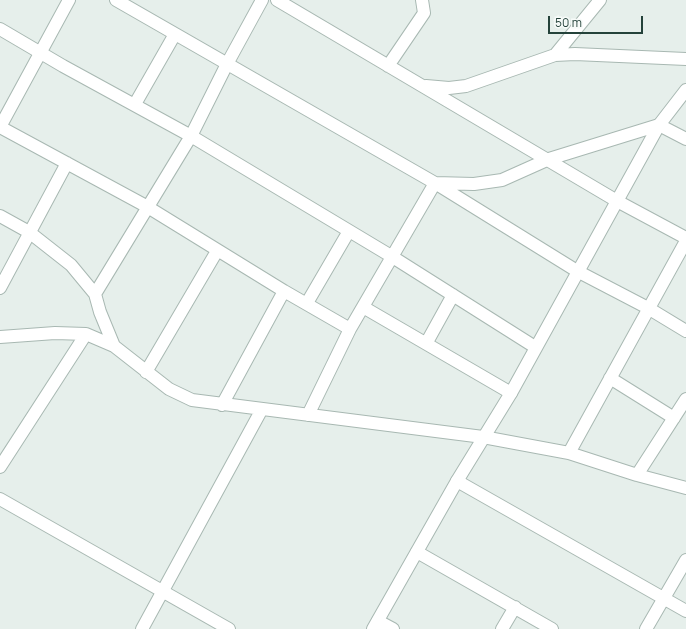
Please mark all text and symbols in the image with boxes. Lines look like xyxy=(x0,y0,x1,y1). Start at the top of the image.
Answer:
scale bar xyxy=(550,8,645,34)
text: 50 m xyxy=(555,14,582,31)

